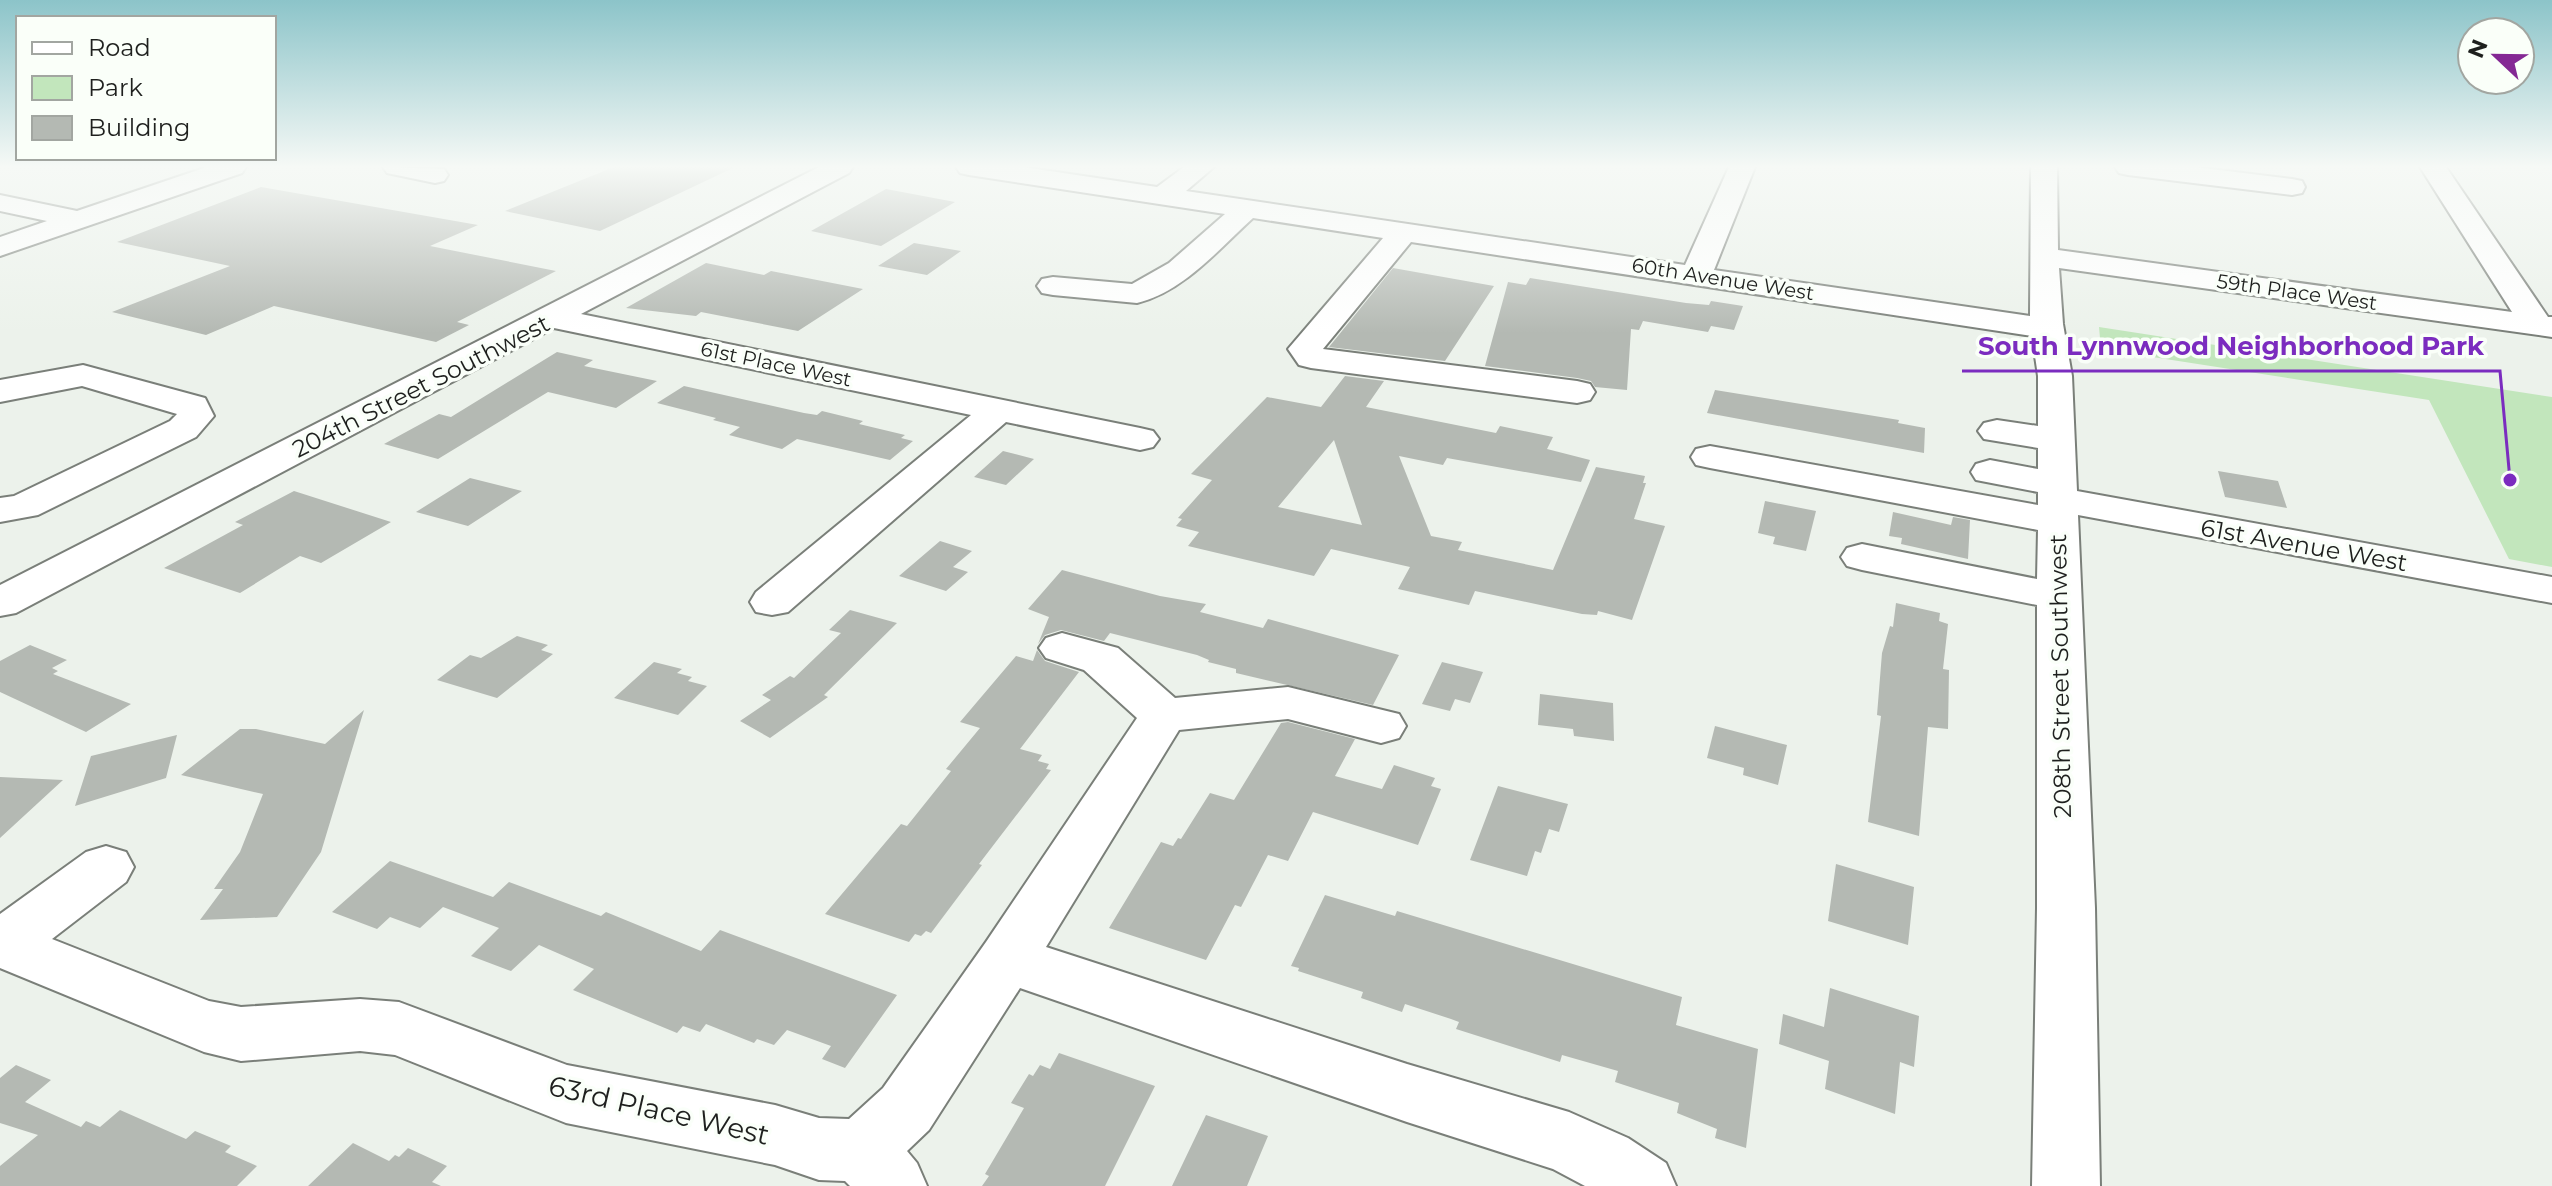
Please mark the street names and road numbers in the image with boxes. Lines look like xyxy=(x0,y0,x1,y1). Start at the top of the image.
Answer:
street label: 60th Avenue West xyxy=(1630,253,1816,305)
street label: 59th Place West xyxy=(2215,269,2379,315)
street label: 204th Street Southwest xyxy=(288,308,555,464)
street label: 61st Place West xyxy=(698,336,854,392)
street label: 61st Avenue West xyxy=(2198,513,2410,577)
street label: 208th Street Southwest xyxy=(2043,533,2077,818)
street label: 63rd Place West xyxy=(545,1068,773,1152)

